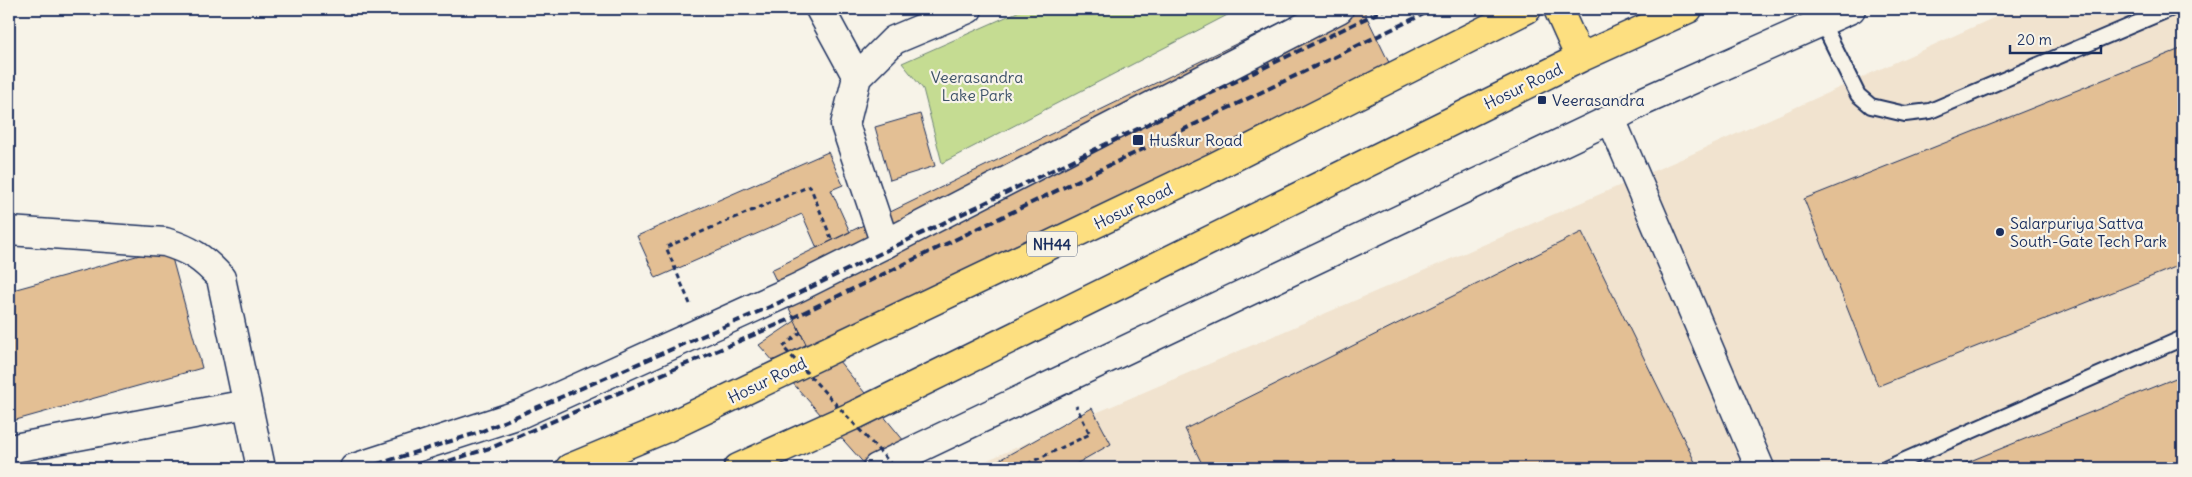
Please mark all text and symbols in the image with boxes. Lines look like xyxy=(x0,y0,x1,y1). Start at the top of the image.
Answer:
scale bar xyxy=(2010,22,2101,54)
text: 20 m xyxy=(2017,30,2052,49)
street label: Hosur Road xyxy=(1480,58,1566,114)
park label: Veerasandra Lake Park xyxy=(931,67,1023,105)
place label: Veerasandra xyxy=(1552,90,1645,110)
marker: Veerasandra xyxy=(1536,94,1548,106)
place label: Huskur Road xyxy=(1149,130,1242,150)
marker: Huskur Road xyxy=(1131,133,1145,147)
street label: Hosur Road xyxy=(1090,178,1176,234)
place label: Salarpuriya Sattva South-Gate Tech Park xyxy=(2010,213,2167,251)
marker: Salarpuriya Sattva South-Gate Tech Park xyxy=(1994,226,2006,238)
road number: NH44 xyxy=(1027,232,1077,256)
street label: Hosur Road xyxy=(724,352,810,408)

